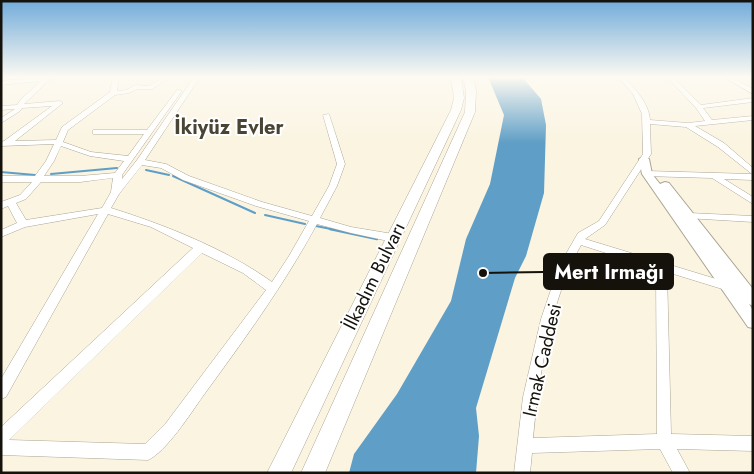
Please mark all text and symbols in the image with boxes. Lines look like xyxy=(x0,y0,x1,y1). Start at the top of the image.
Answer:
district label: İkiyüz Evler xyxy=(174,113,285,142)
street label: İlkadım Bulvarı xyxy=(336,218,412,334)
callout: Mert Irmağı xyxy=(544,254,673,289)
text: Mert Irmağı xyxy=(554,258,664,287)
street label: Irmak Caddesi xyxy=(516,301,568,419)

